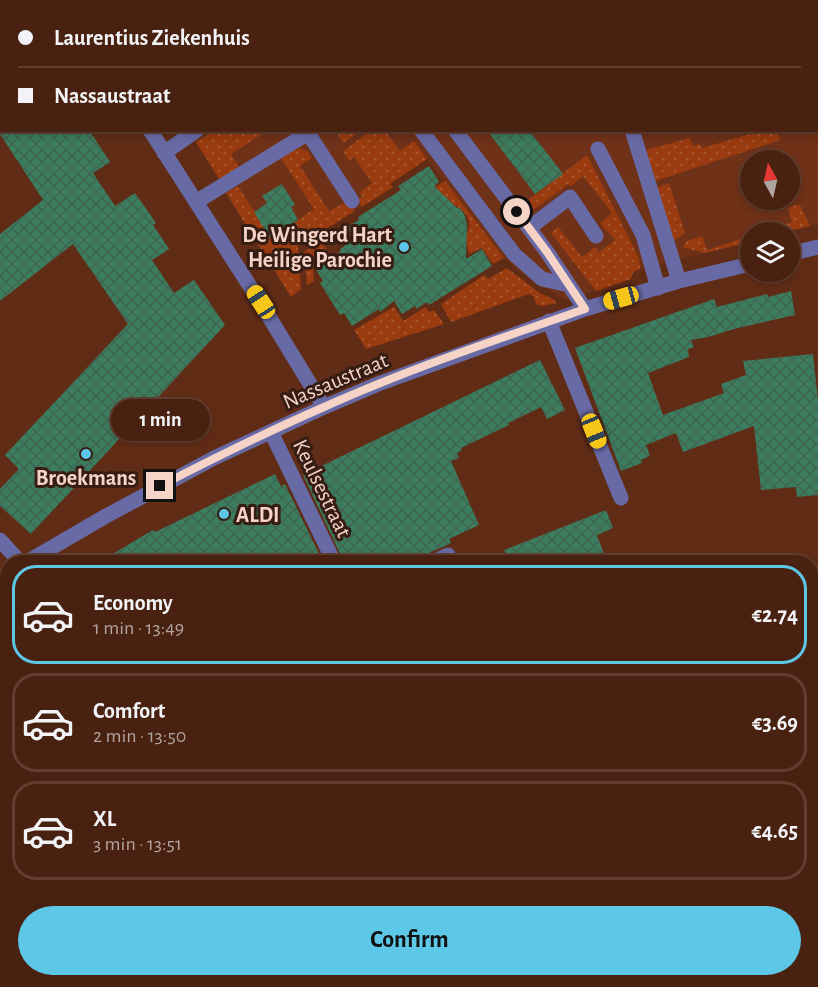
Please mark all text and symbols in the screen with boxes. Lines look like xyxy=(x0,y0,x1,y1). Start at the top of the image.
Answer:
text: Laurentius Ziekenhuis xyxy=(54,27,250,49)
text: Nassaustraat xyxy=(54,85,170,107)
north arrow xyxy=(740,150,800,210)
map controls xyxy=(740,150,800,282)
route start xyxy=(503,198,530,225)
button: layers xyxy=(740,222,800,282)
place label: De Wingerd Hart Heilige Parochie xyxy=(242,224,393,271)
marker: De Wingerd Hart Heilige Parochie xyxy=(397,240,411,254)
car xyxy=(244,282,278,322)
car xyxy=(601,284,641,312)
street label: Nassaustraat xyxy=(280,349,391,413)
callout: 1 min xyxy=(110,399,210,441)
text: 1 min xyxy=(139,410,182,430)
car xyxy=(579,411,609,451)
street label: Keulsestraat xyxy=(289,436,355,541)
marker: Broekmans xyxy=(79,447,93,461)
place label: Broekmans xyxy=(36,467,136,489)
route end xyxy=(146,472,173,499)
place label: ALDI xyxy=(236,504,280,526)
marker: ALDI xyxy=(217,507,231,521)
icon: car xyxy=(21,588,75,642)
text: Economy xyxy=(93,592,173,614)
text: €2.74 xyxy=(752,604,798,626)
text: 1 min · 13:49 xyxy=(93,618,184,638)
icon: car xyxy=(21,696,75,750)
text: Comfort xyxy=(93,700,165,722)
text: €3.69 xyxy=(752,712,798,734)
text: 2 min · 13:50 xyxy=(93,726,186,746)
icon: car xyxy=(21,804,75,858)
text: XL xyxy=(93,808,116,830)
text: €4.65 xyxy=(751,820,798,842)
text: 3 min · 13:51 xyxy=(93,834,182,854)
button: Confirm xyxy=(18,906,801,975)

